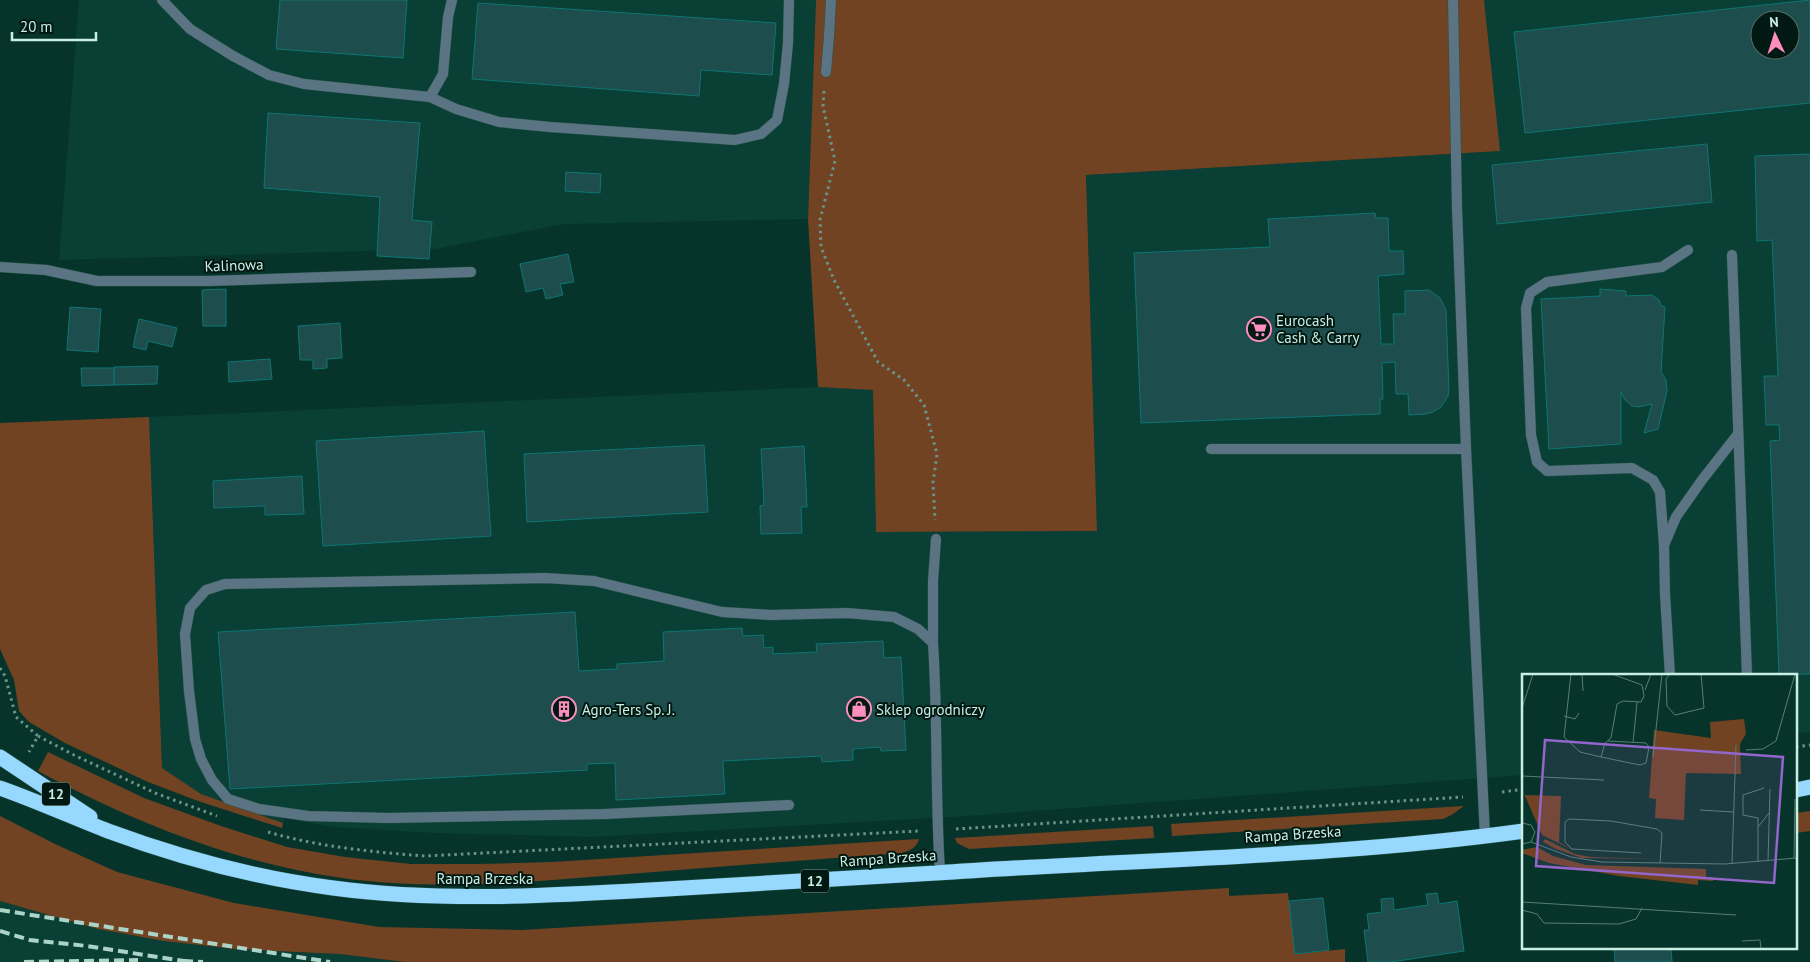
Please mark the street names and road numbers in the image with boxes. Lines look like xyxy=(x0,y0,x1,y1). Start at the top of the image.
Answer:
street label: Kalinowa xyxy=(204,254,264,276)
road number: 12 xyxy=(42,782,70,806)
street label: Rampa Brzeska xyxy=(1244,821,1342,847)
street label: Rampa Brzeska xyxy=(839,845,937,871)
street label: Rampa Brzeska xyxy=(437,869,533,888)
road number: 12 xyxy=(801,869,829,892)

